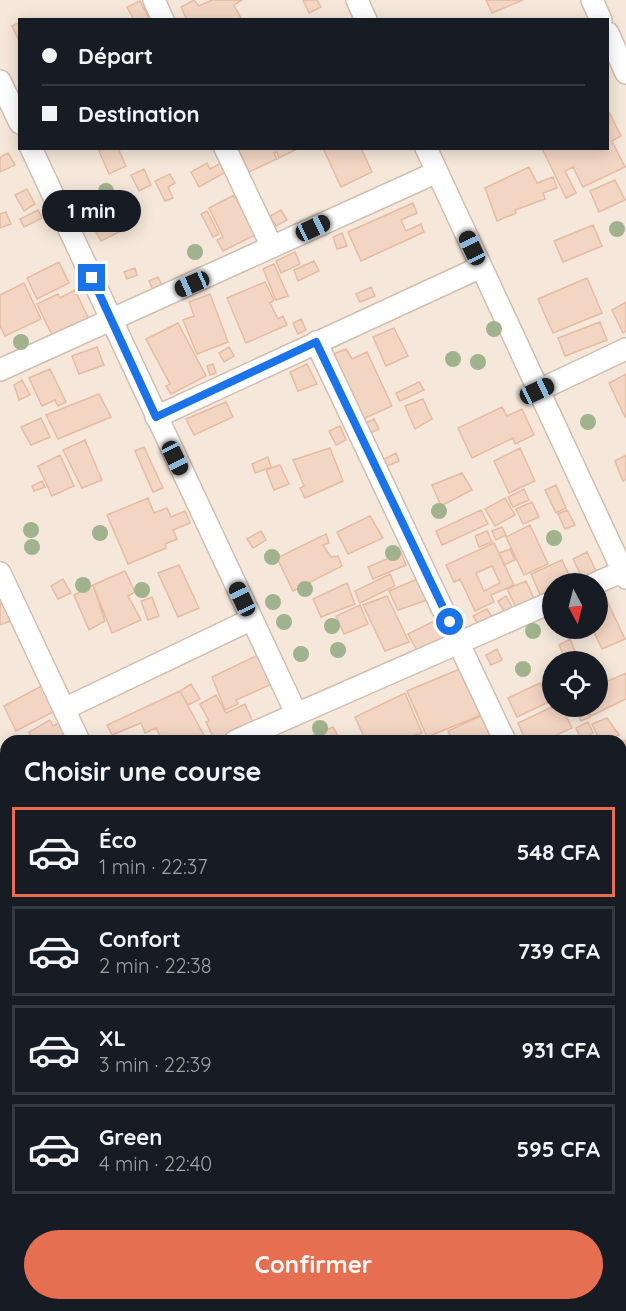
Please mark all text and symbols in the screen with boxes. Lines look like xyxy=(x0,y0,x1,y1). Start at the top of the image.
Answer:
text: Départ xyxy=(78,42,153,70)
text: Destination xyxy=(78,100,200,128)
callout: 1 min xyxy=(42,191,142,233)
text: 1 min xyxy=(67,198,116,223)
car xyxy=(293,212,333,244)
car xyxy=(456,228,488,268)
route end xyxy=(78,264,105,291)
car xyxy=(172,268,212,300)
car xyxy=(517,375,557,407)
car xyxy=(159,438,191,478)
north arrow xyxy=(542,573,608,639)
map controls xyxy=(542,573,608,717)
car xyxy=(226,579,258,619)
route start xyxy=(436,608,463,635)
button: locate xyxy=(542,651,608,717)
text: Choisir une course xyxy=(24,754,261,788)
icon: car xyxy=(27,825,81,879)
text: Éco xyxy=(99,826,137,854)
text: 548 CFA xyxy=(517,838,600,866)
text: 1 min · 22:37 xyxy=(99,854,207,879)
icon: car xyxy=(27,924,81,978)
text: Confort xyxy=(99,925,181,953)
text: 739 CFA xyxy=(518,937,600,965)
text: 2 min · 22:38 xyxy=(99,953,212,978)
icon: car xyxy=(27,1023,81,1077)
text: XL xyxy=(99,1024,126,1052)
text: 931 CFA xyxy=(521,1036,600,1064)
text: 3 min · 22:39 xyxy=(99,1052,211,1077)
icon: car xyxy=(27,1122,81,1176)
text: Green xyxy=(99,1123,162,1151)
text: 595 CFA xyxy=(516,1135,600,1163)
text: 4 min · 22:40 xyxy=(99,1151,212,1176)
button: Confirmer xyxy=(24,1230,603,1299)

